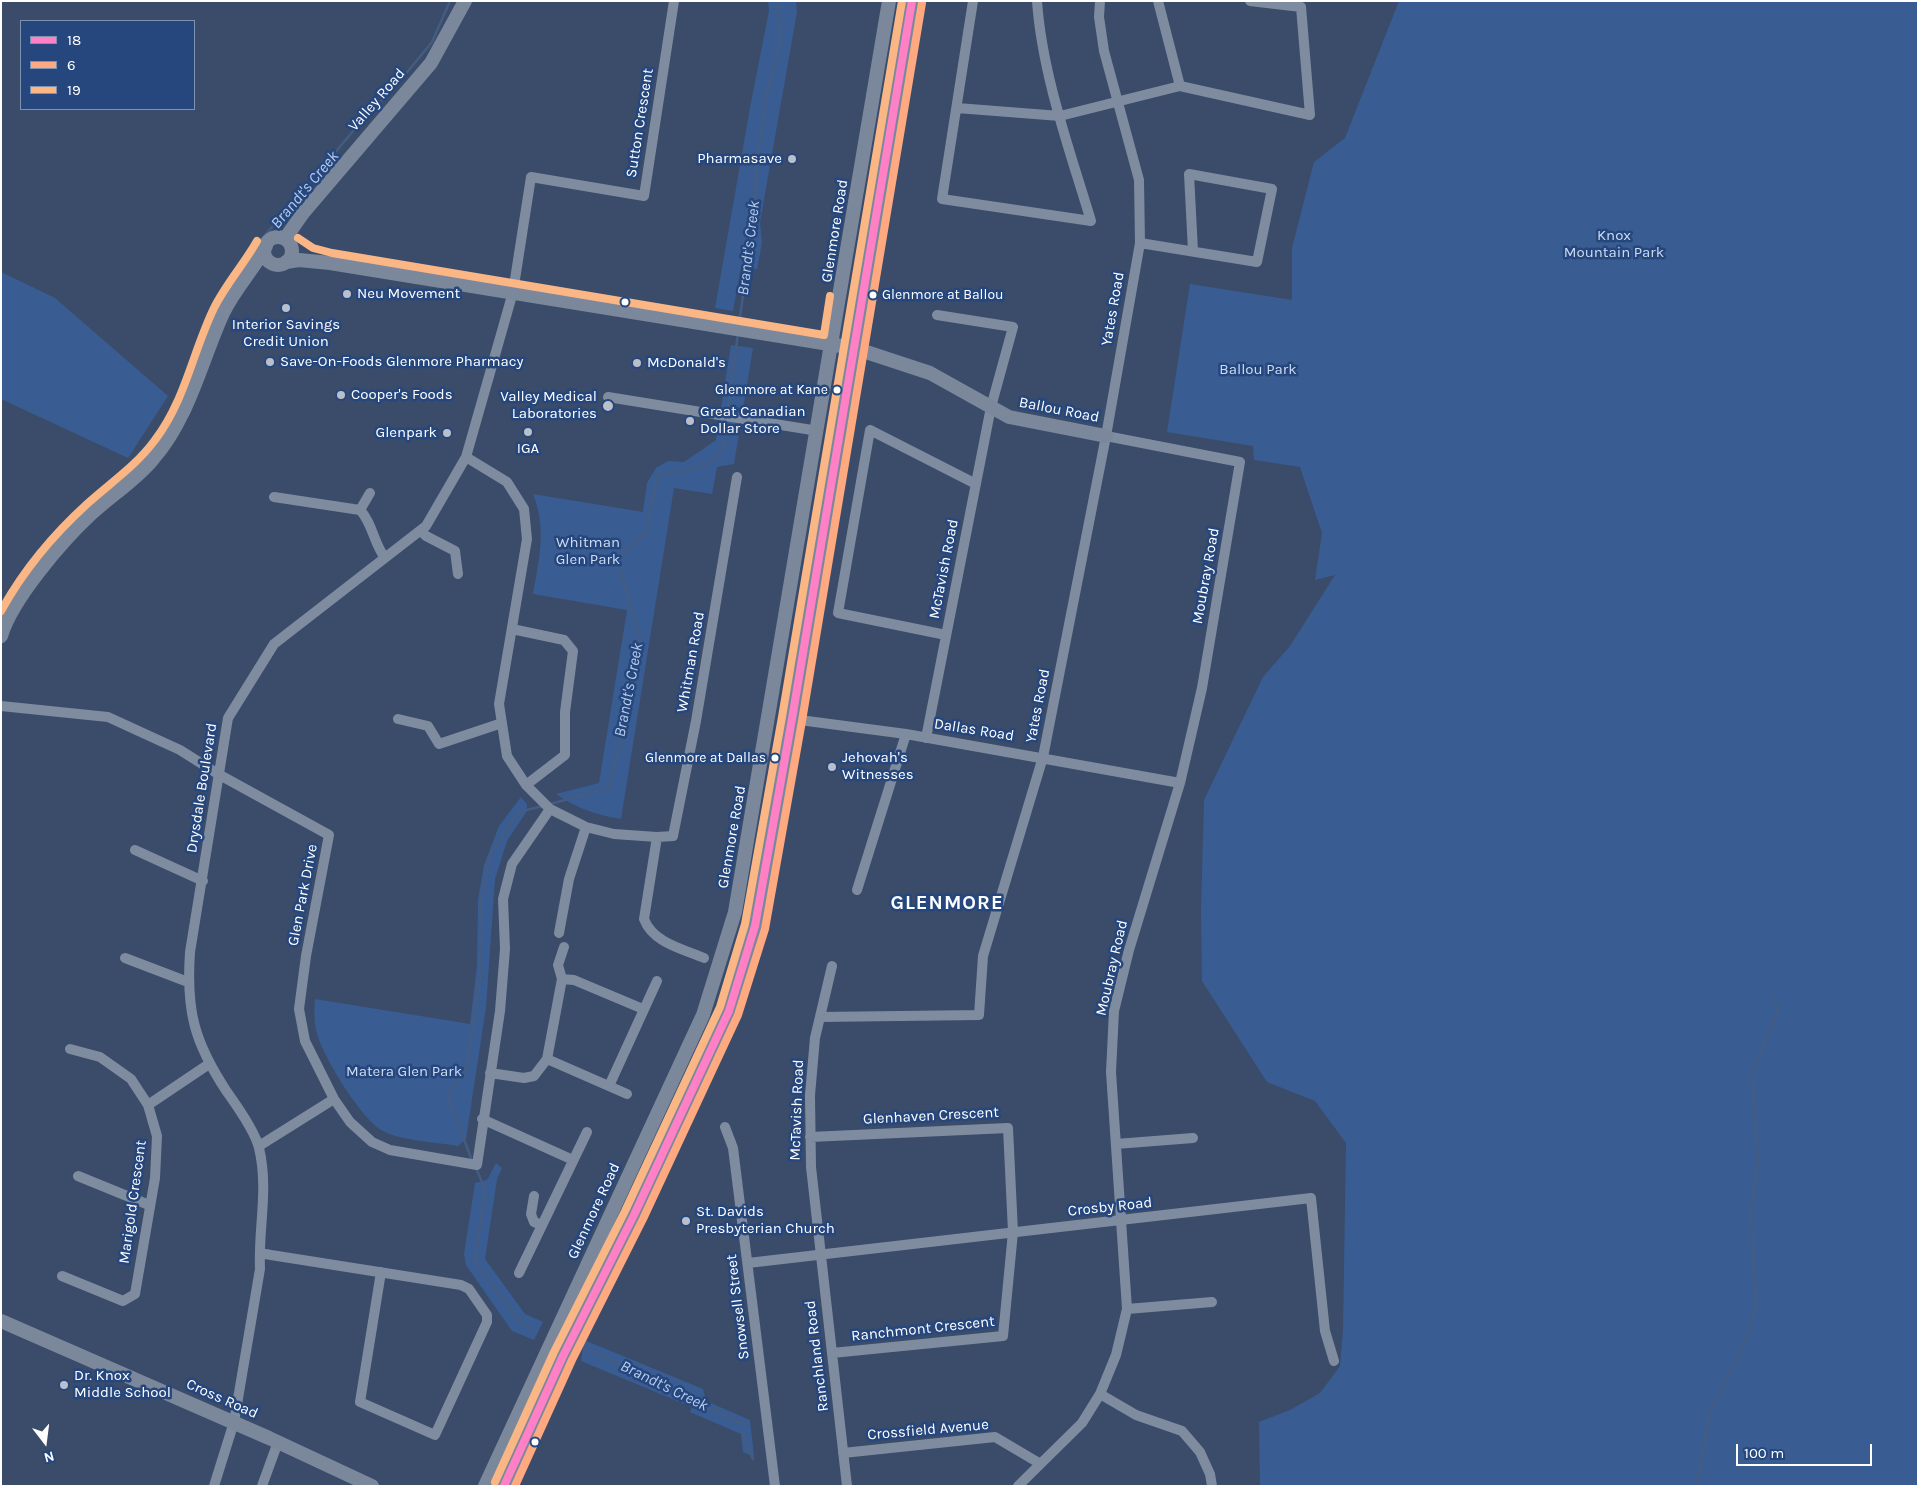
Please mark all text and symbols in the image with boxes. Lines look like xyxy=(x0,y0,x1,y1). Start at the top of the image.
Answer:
legend xyxy=(20,20,195,110)
text: 18 xyxy=(67,31,81,49)
text: 6 xyxy=(67,56,76,74)
street label: Valley Road xyxy=(345,65,409,135)
street label: Sutton Crescent xyxy=(622,67,658,179)
text: 19 xyxy=(67,81,81,99)
water label: Brandt's Creek xyxy=(267,147,343,233)
place label: Pharmasave xyxy=(697,150,782,168)
marker: Pharmasave xyxy=(786,153,798,165)
street label: Glenmore Road xyxy=(818,178,852,284)
water label: Brandt's Creek xyxy=(734,199,764,297)
park label: Knox Mountain Park xyxy=(1564,227,1664,262)
street label: Yates Road xyxy=(1098,271,1128,347)
place label: Neu Movement xyxy=(357,285,460,303)
place label: Glenmore at Ballou xyxy=(882,287,1004,303)
marker: Neu Movement xyxy=(341,288,353,300)
marker: Glenmore at Ballou xyxy=(868,290,878,300)
unlabelled marker xyxy=(620,297,630,307)
marker: Interior Savings Credit Union xyxy=(280,302,292,314)
place label: Interior Savings Credit Union xyxy=(232,316,340,351)
place label: Save-On-Foods Glenmore Pharmacy xyxy=(280,353,523,371)
place label: McDonald's xyxy=(647,354,726,372)
marker: Save-On-Foods Glenmore Pharmacy xyxy=(264,356,276,368)
marker: McDonald's xyxy=(631,357,643,369)
park label: Ballou Park xyxy=(1219,361,1297,379)
place label: Glenmore at Kane xyxy=(715,382,828,398)
marker: Glenmore at Kane xyxy=(832,385,842,395)
place label: Cooper's Foods xyxy=(351,386,453,404)
place label: Valley Medical Laboratories xyxy=(500,388,597,423)
marker: Cooper's Foods xyxy=(335,389,347,401)
street label: Ballou Road xyxy=(1017,393,1101,427)
marker: Valley Medical Laboratories xyxy=(601,399,615,413)
place label: Great Canadian Dollar Store xyxy=(700,403,806,438)
marker: Great Canadian Dollar Store xyxy=(684,415,696,427)
place label: Glenpark xyxy=(375,424,437,442)
marker: IGA xyxy=(522,426,534,438)
marker: Glenpark xyxy=(441,427,453,439)
place label: IGA xyxy=(517,440,539,458)
street label: McTavish Road xyxy=(926,518,962,620)
street label: Moubray Road xyxy=(1189,526,1223,626)
park label: Whitman Glen Park xyxy=(556,534,620,569)
street label: Whitman Road xyxy=(673,610,709,714)
water label: Brandt's Creek xyxy=(610,641,648,739)
street label: Yates Road xyxy=(1022,668,1054,744)
street label: Dallas Road xyxy=(933,715,1015,745)
street label: Drysdale Boulevard xyxy=(183,722,221,854)
place label: Jehovah's Witnesses xyxy=(842,749,914,784)
place label: Glenmore at Dallas xyxy=(645,750,766,766)
marker: Glenmore at Dallas xyxy=(770,753,780,763)
marker: Jehovah's Witnesses xyxy=(826,761,838,773)
street label: Glenmore Road xyxy=(714,784,750,890)
street label: Glen Park Drive xyxy=(284,843,322,947)
district label: GLENMORE xyxy=(889,891,1005,915)
street label: Moubray Road xyxy=(1092,918,1132,1018)
street label: McTavish Road xyxy=(786,1059,808,1161)
park label: Matera Glen Park xyxy=(346,1063,462,1081)
street label: Glenhaven Crescent xyxy=(863,1103,999,1129)
street label: Marigold Crescent xyxy=(115,1139,151,1265)
street label: Glenmore Road xyxy=(564,1160,624,1262)
street label: Crosby Road xyxy=(1067,1194,1153,1220)
place label: St. Davids Presbyterian Church xyxy=(696,1203,835,1238)
marker: St. Davids Presbyterian Church xyxy=(680,1215,692,1227)
street label: Snowsell Street xyxy=(723,1253,753,1361)
street label: Ranchland Road xyxy=(801,1299,833,1413)
street label: Ranchmont Crescent xyxy=(850,1313,996,1345)
water label: Brandt's Creek xyxy=(617,1356,711,1416)
place label: Dr. Knox Middle School xyxy=(74,1367,171,1402)
street label: Cross Road xyxy=(183,1375,261,1423)
marker: Dr. Knox Middle School xyxy=(58,1379,70,1391)
street label: Crossfield Avenue xyxy=(866,1416,990,1444)
north arrow xyxy=(20,1417,70,1467)
scale bar xyxy=(1739,1434,1875,1466)
unlabelled marker xyxy=(530,1437,540,1447)
text: 100 m xyxy=(1744,1444,1784,1462)
text: N xyxy=(42,1447,56,1466)

